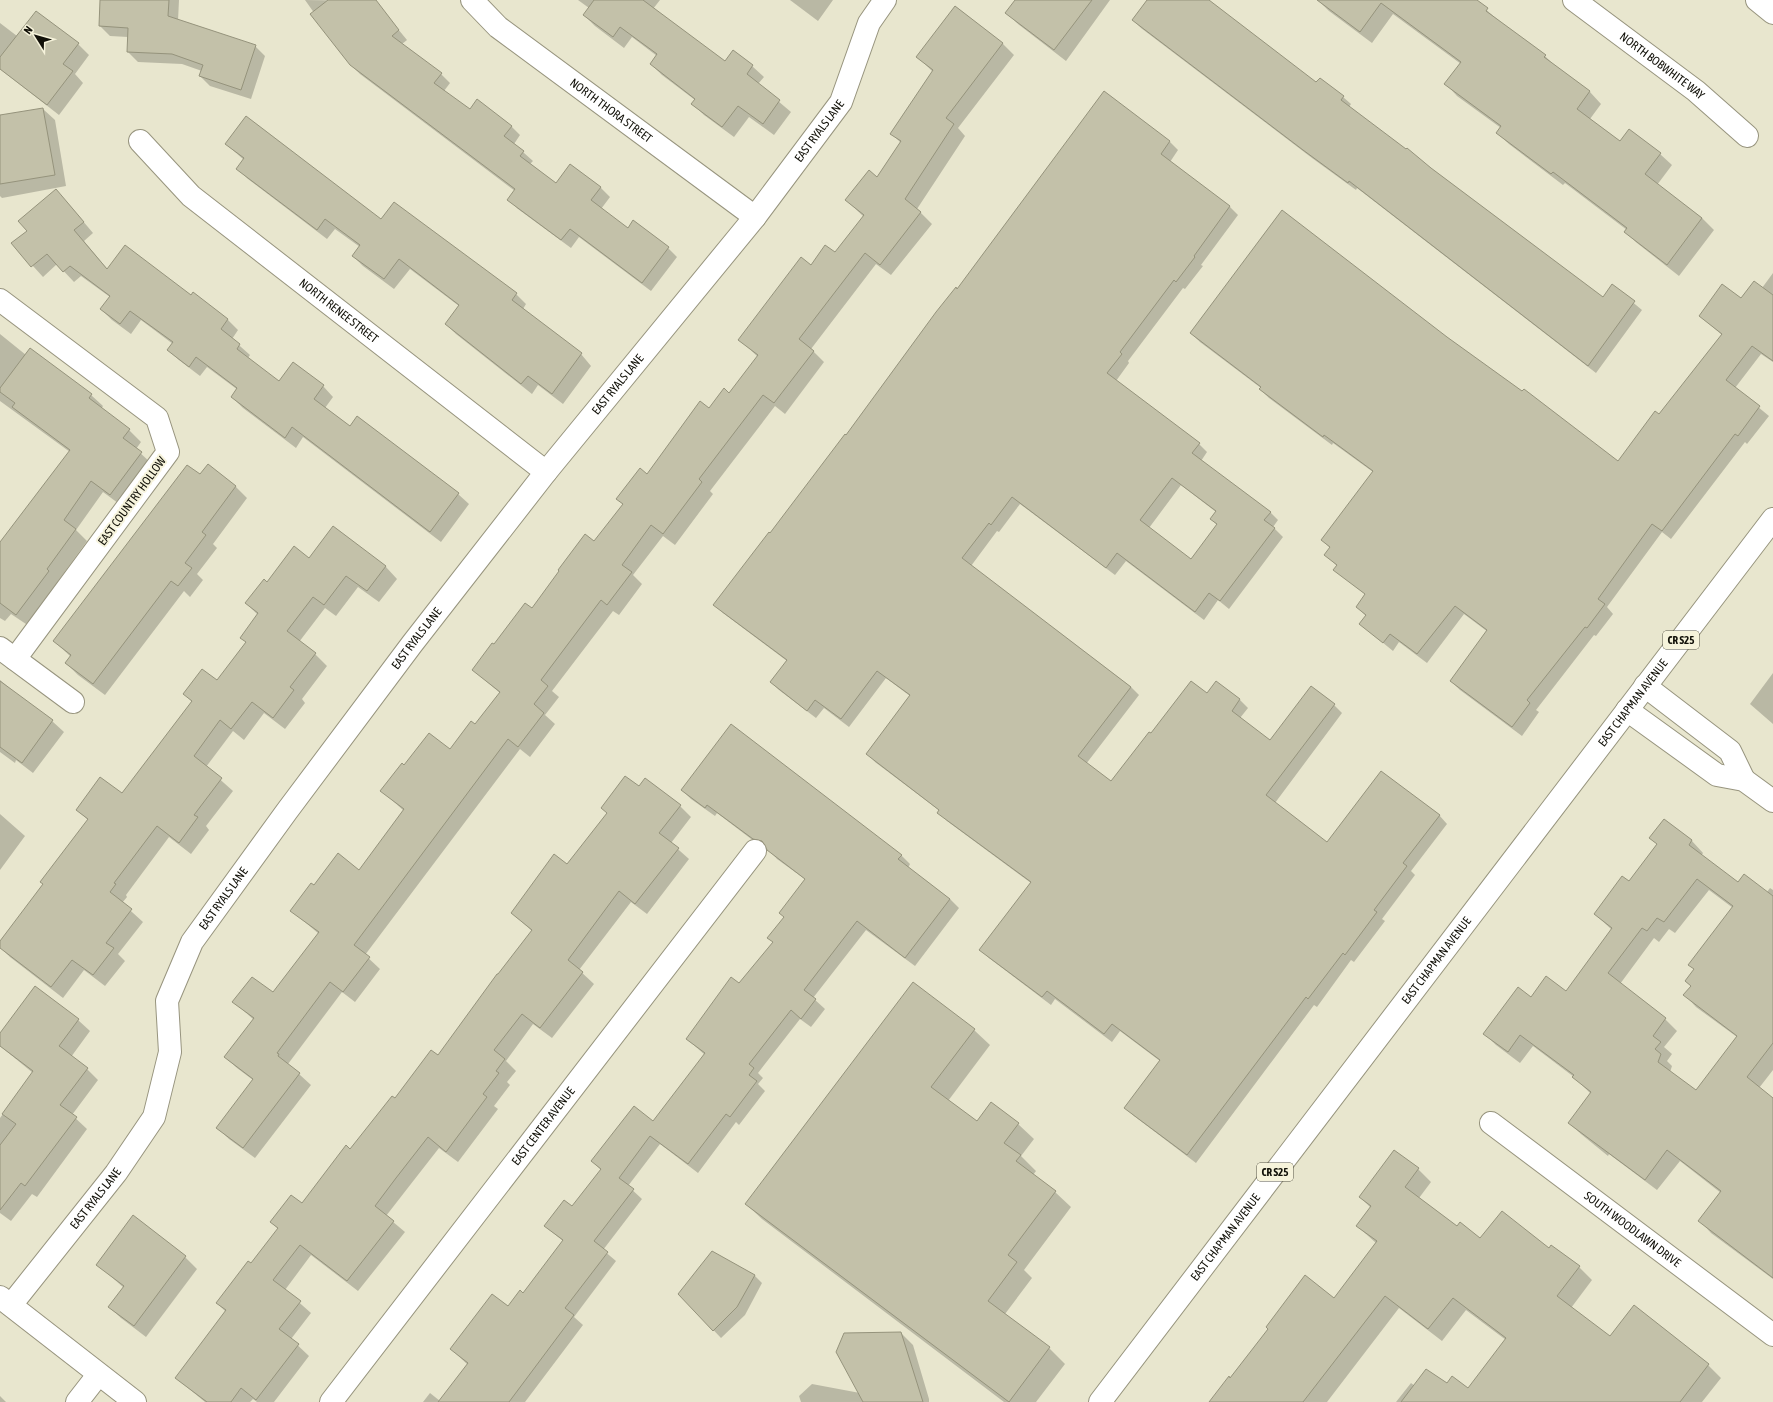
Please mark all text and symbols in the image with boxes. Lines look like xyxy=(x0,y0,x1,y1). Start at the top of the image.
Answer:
north arrow xyxy=(16,16,56,56)
text: N xyxy=(21,24,35,36)
street label: NORTH BOBWHITE WAY xyxy=(1617,30,1708,103)
street label: NORTH THORA STREET xyxy=(567,76,655,146)
street label: EAST RYALS LANE xyxy=(792,97,847,165)
street label: NORTH RENEE STREET xyxy=(296,276,381,346)
street label: EAST RYALS LANE xyxy=(589,352,646,417)
street label: EAST COUNTRY HOLLOW xyxy=(95,454,169,548)
street label: EAST RYALS LANE xyxy=(389,605,445,672)
road number: CR S25 xyxy=(1663,631,1699,649)
street label: EAST CHAPMAN AVENUE xyxy=(1595,657,1670,749)
street label: EAST RYALS LANE xyxy=(196,865,251,933)
street label: EAST CHAPMAN AVENUE xyxy=(1399,914,1474,1007)
street label: EAST CENTER AVENUE xyxy=(509,1084,578,1168)
road number: CR S25 xyxy=(1257,1163,1293,1181)
street label: EAST RYALS LANE xyxy=(67,1166,124,1232)
street label: SOUTH WOODLAWN DRIVE xyxy=(1582,1189,1683,1270)
street label: EAST CHAPMAN AVENUE xyxy=(1188,1191,1263,1284)

